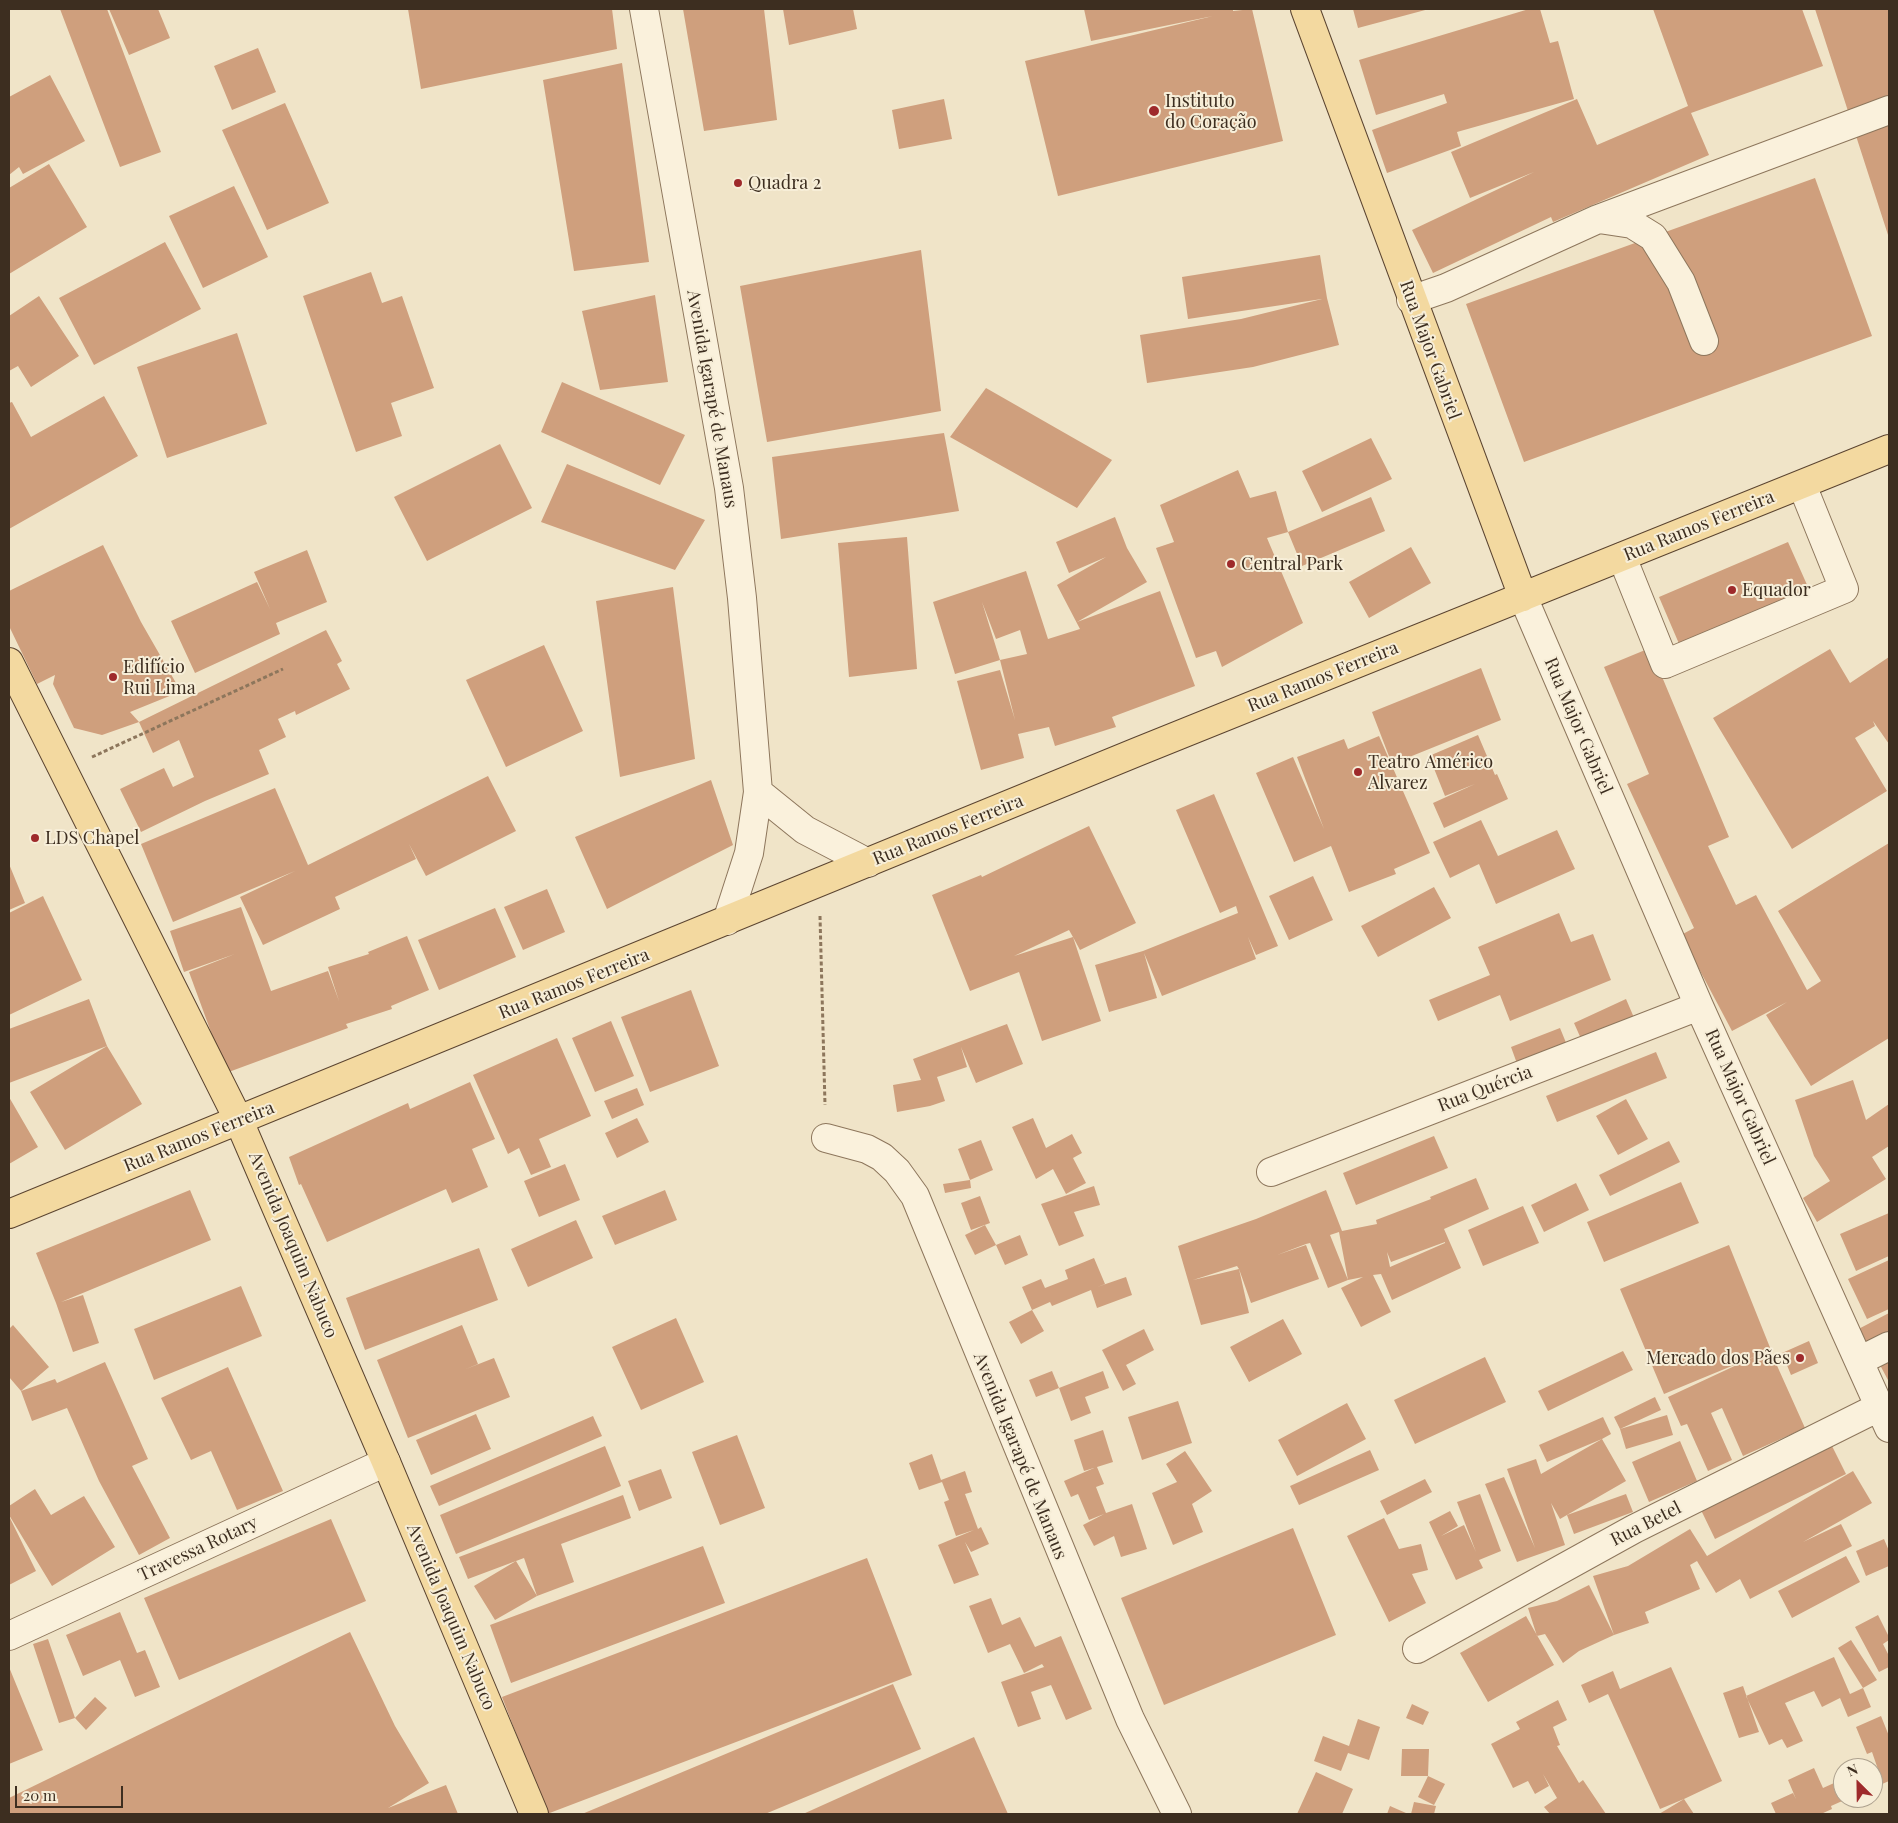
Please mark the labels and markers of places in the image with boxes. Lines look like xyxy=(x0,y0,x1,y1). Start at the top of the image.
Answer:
place label: Instituto do Coração xyxy=(1165,90,1257,132)
marker: Instituto do Coração xyxy=(1147,104,1161,118)
place label: Quadra 2 xyxy=(748,172,821,194)
marker: Quadra 2 xyxy=(732,177,744,189)
place label: Central Park xyxy=(1241,553,1343,575)
marker: Central Park xyxy=(1225,558,1237,570)
place label: Equador xyxy=(1742,579,1811,601)
marker: Equador xyxy=(1726,584,1738,596)
place label: Edifício Rui Lima xyxy=(123,656,196,699)
marker: Edifício Rui Lima xyxy=(107,671,119,683)
place label: Teatro Américo Alvarez xyxy=(1368,751,1493,794)
marker: Teatro Américo Alvarez xyxy=(1352,766,1364,778)
place label: LDS Chapel xyxy=(45,827,139,849)
marker: LDS Chapel xyxy=(29,832,41,844)
place label: Mercado dos Pães xyxy=(1646,1347,1790,1369)
marker: Mercado dos Pães xyxy=(1794,1352,1806,1364)

